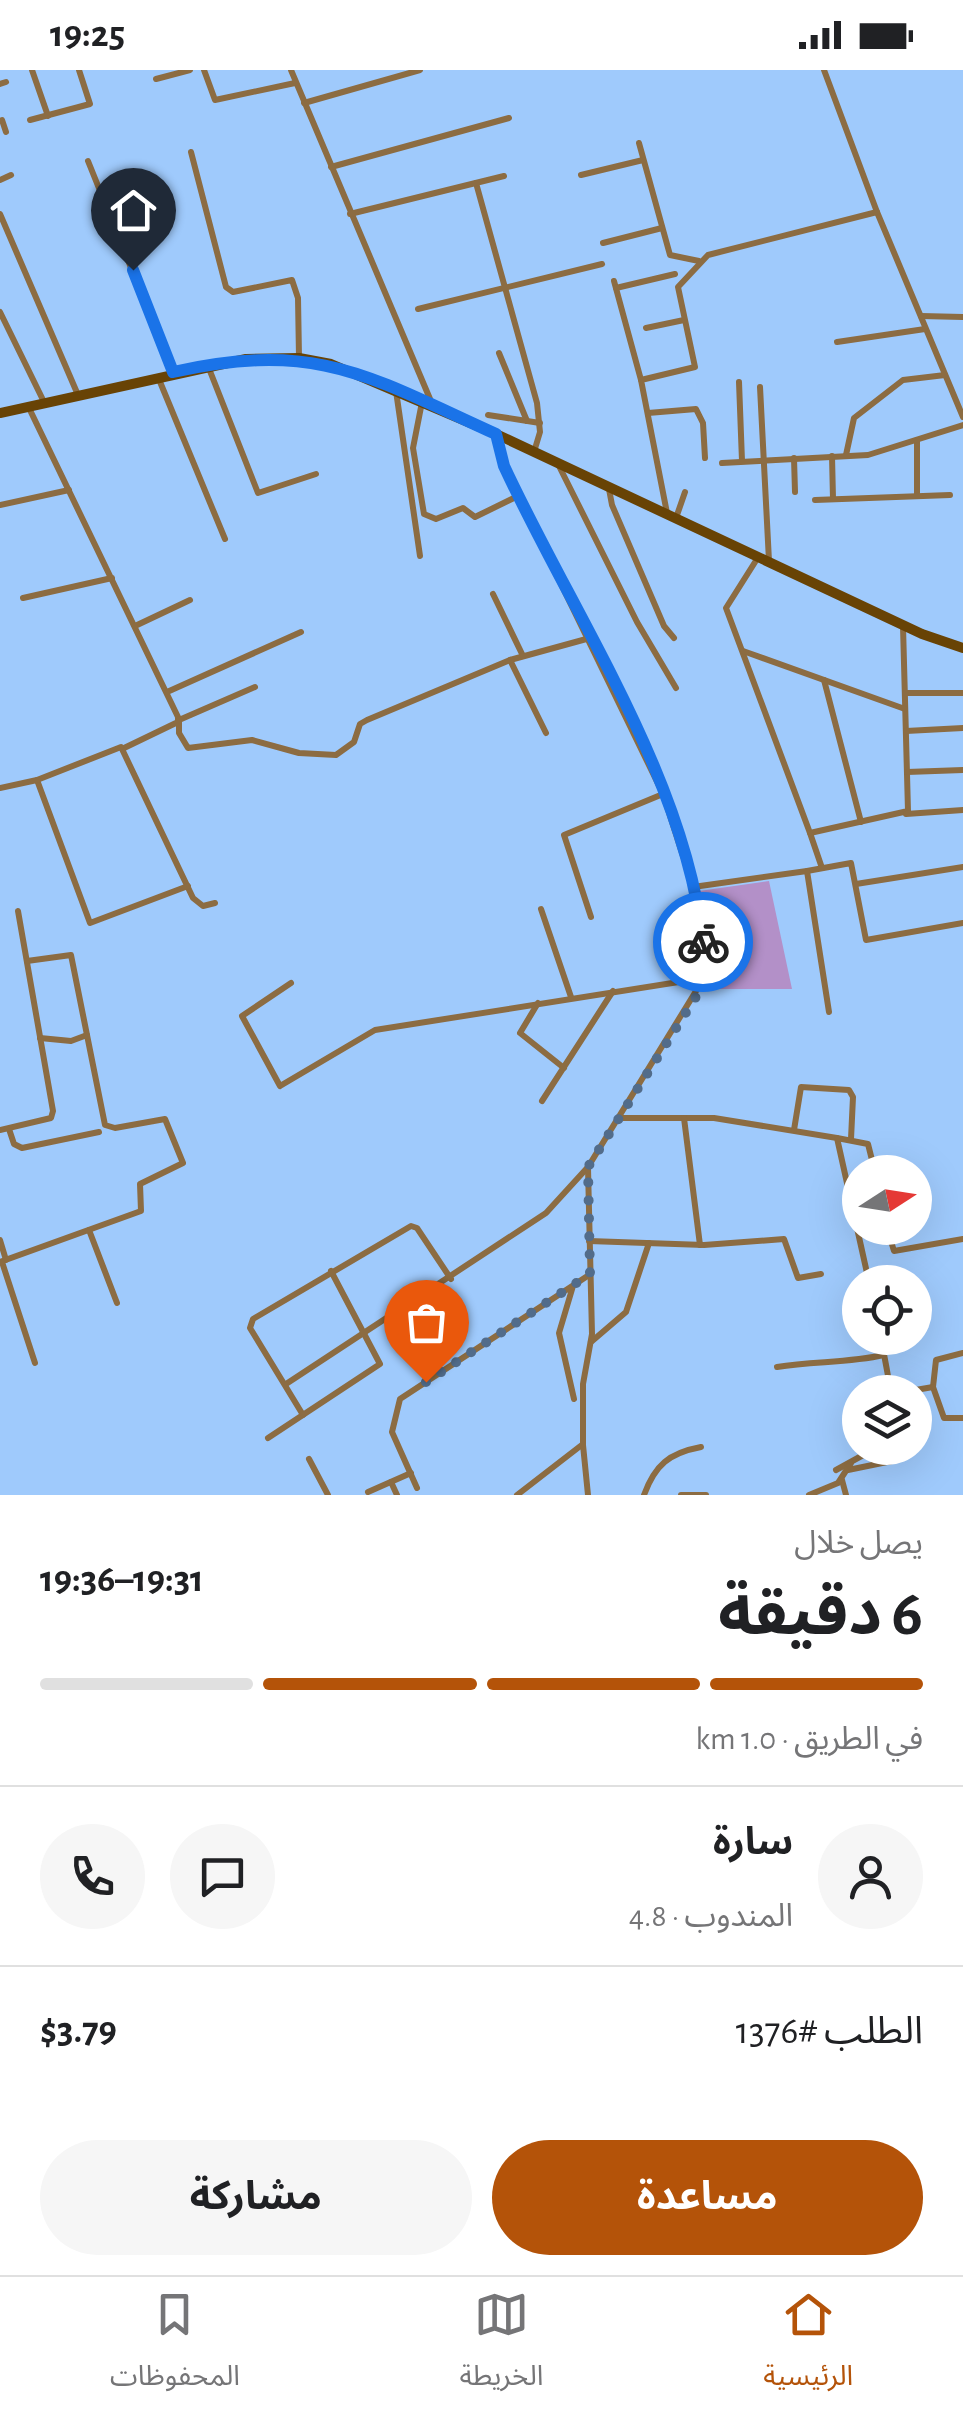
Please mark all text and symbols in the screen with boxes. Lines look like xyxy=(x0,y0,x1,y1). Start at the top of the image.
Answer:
text: 19:25 xyxy=(50,16,125,54)
pin xyxy=(91,168,176,271)
icon: home xyxy=(106,183,161,238)
courier xyxy=(653,892,753,992)
icon: bike xyxy=(676,915,731,970)
north arrow xyxy=(842,1155,932,1245)
map controls xyxy=(842,1155,932,1465)
button: locate xyxy=(842,1265,932,1355)
pin xyxy=(384,1280,469,1383)
icon: bag xyxy=(399,1295,454,1350)
button: layers xyxy=(842,1375,932,1465)
text: يصل خلال xyxy=(794,1527,923,1559)
text: 19:31–19:36 xyxy=(40,1561,204,1599)
text: 6 دقيقة xyxy=(718,1582,923,1647)
text: في الطريق · 1.0 km xyxy=(695,1723,923,1755)
button: phone xyxy=(40,1824,145,1929)
button: chat xyxy=(170,1824,275,1929)
text: سارة xyxy=(713,1824,793,1862)
button: person xyxy=(818,1824,923,1929)
text: المندوب · 4.8 xyxy=(629,1900,793,1932)
text: $3.79 xyxy=(40,2012,117,2050)
text: الطلب #1376 xyxy=(736,2013,923,2051)
button: مشاركة xyxy=(40,2140,472,2255)
button: مساعدة xyxy=(492,2140,923,2255)
tab: المحفوظات xyxy=(110,2287,240,2406)
tab: الخريطة xyxy=(460,2287,543,2406)
tab: الرئيسية xyxy=(763,2287,853,2406)

